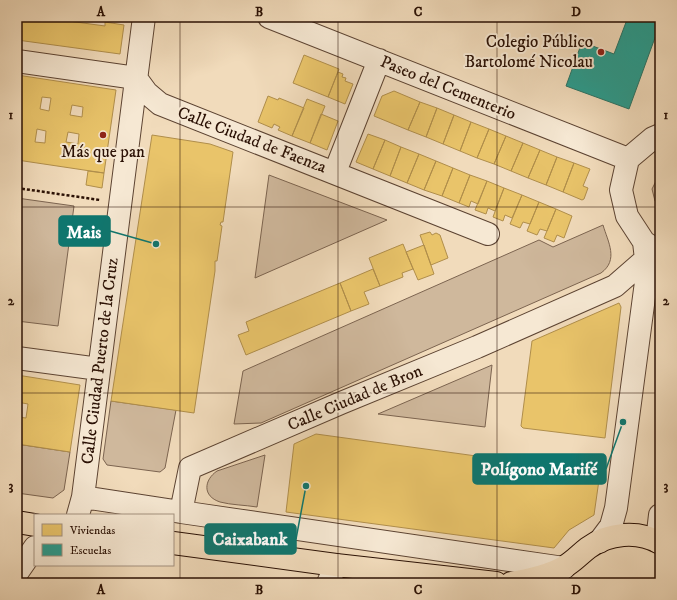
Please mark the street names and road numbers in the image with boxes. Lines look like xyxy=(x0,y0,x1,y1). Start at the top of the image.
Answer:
street label: Paseo del Cementerio xyxy=(377,51,519,125)
street label: Calle Ciudad de Faenza xyxy=(174,101,330,179)
street label: Calle Ciudad Puerto de la Cruz xyxy=(76,256,124,466)
street label: Calle Ciudad de Bron xyxy=(284,360,426,436)

